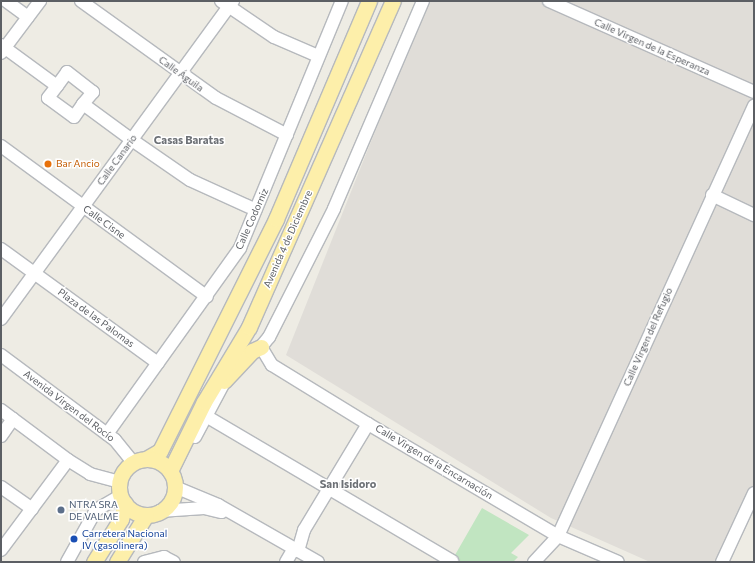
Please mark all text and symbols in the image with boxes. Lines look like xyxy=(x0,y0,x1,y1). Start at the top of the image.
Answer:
street label: Calle Virgen de la Esperanza xyxy=(592,16,712,78)
street label: Calle Águila xyxy=(156,54,206,94)
street label: Calle Canario xyxy=(95,132,139,188)
district label: Casas Baratas xyxy=(154,133,224,147)
place label: Bar Ancio xyxy=(56,158,100,170)
marker: Bar Ancio xyxy=(43,159,53,169)
street label: Calle Codorniz xyxy=(233,186,271,252)
street label: Avenida 4 de Diciembre xyxy=(261,188,315,290)
street label: Calle Cisne xyxy=(81,203,127,241)
street label: Plaza de las Palomas xyxy=(55,286,137,350)
street label: Calle Virgen del Refugio xyxy=(621,286,675,388)
street label: Avenida Virgen del Rocío xyxy=(21,368,117,444)
street label: Calle Virgen de la Encarnación xyxy=(373,422,495,502)
district label: San Isidoro xyxy=(320,477,376,491)
place label: NTRA SRA DE VALME xyxy=(69,498,118,522)
marker: NTRA SRA DE VALME xyxy=(56,505,66,515)
place label: Carretera Nacional IV (gasolinera) xyxy=(82,527,167,550)
marker: Carretera Nacional IV (gasolinera) xyxy=(69,534,79,544)

